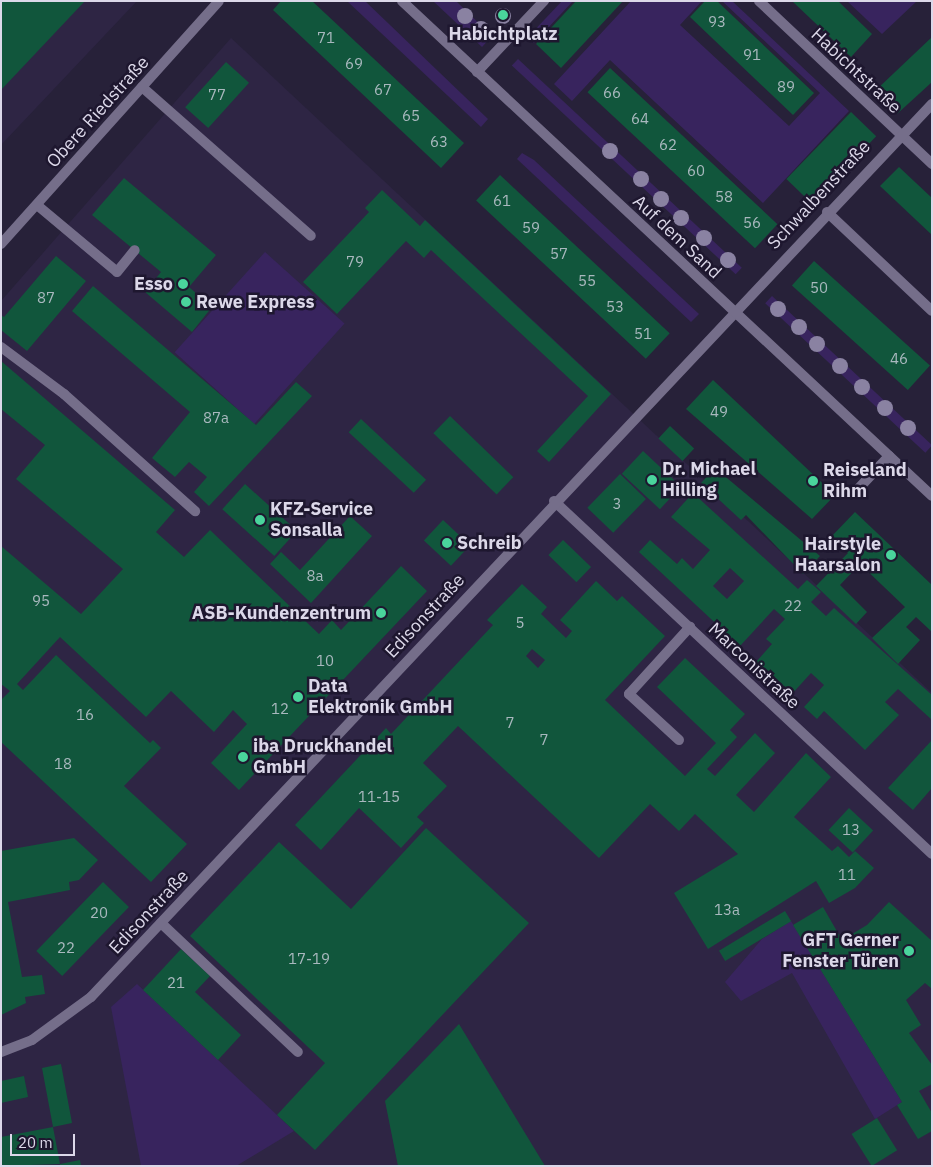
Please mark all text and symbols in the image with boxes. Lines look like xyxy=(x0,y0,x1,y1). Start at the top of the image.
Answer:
marker: Habichtplatz xyxy=(497,9,509,21)
house number: 93 xyxy=(708,13,726,31)
place label: Habichtplatz xyxy=(448,23,558,45)
street label: Habichtstraße xyxy=(806,24,906,118)
house number: 71 xyxy=(317,29,335,47)
house number: 91 xyxy=(743,46,761,64)
street label: Obere Riedstraße xyxy=(42,52,154,172)
house number: 69 xyxy=(345,55,363,73)
house number: 89 xyxy=(777,78,795,96)
house number: 67 xyxy=(374,81,392,99)
house number: 66 xyxy=(603,84,621,102)
house number: 77 xyxy=(208,86,226,104)
house number: 65 xyxy=(402,107,420,125)
house number: 64 xyxy=(631,110,649,128)
house number: 63 xyxy=(430,133,448,151)
house number: 62 xyxy=(659,136,677,154)
street label: Schwalbenstraße xyxy=(763,136,875,254)
house number: 60 xyxy=(687,162,705,180)
house number: 58 xyxy=(715,188,733,206)
street label: Auf dem Sand xyxy=(628,191,726,283)
house number: 61 xyxy=(493,192,511,210)
house number: 56 xyxy=(743,214,761,232)
house number: 59 xyxy=(522,219,540,237)
house number: 57 xyxy=(550,245,568,263)
house number: 79 xyxy=(346,253,364,271)
house number: 55 xyxy=(578,272,596,290)
place label: Esso xyxy=(134,273,173,295)
marker: Esso xyxy=(177,278,189,290)
house number: 50 xyxy=(810,279,828,297)
house number: 87 xyxy=(37,289,55,307)
place label: Rewe Express xyxy=(196,291,314,313)
marker: Rewe Express xyxy=(180,296,192,308)
house number: 53 xyxy=(606,298,624,316)
house number: 51 xyxy=(634,325,652,343)
house number: 46 xyxy=(890,350,908,368)
house number: 49 xyxy=(710,403,728,421)
house number: 87a xyxy=(203,409,229,427)
place label: Dr. Michael Hilling xyxy=(662,459,756,502)
place label: Reiseland Rihm xyxy=(823,460,907,502)
marker: Dr. Michael Hilling xyxy=(646,474,658,486)
marker: Reiseland Rihm xyxy=(807,475,819,487)
house number: 3 xyxy=(613,495,621,513)
place label: KFZ-Service Sonsalla xyxy=(270,499,373,542)
marker: KFZ-Service Sonsalla xyxy=(254,514,266,526)
place label: Schreib xyxy=(457,532,522,554)
place label: Hairstyle Haarsalon xyxy=(795,534,881,576)
marker: Schreib xyxy=(441,537,453,549)
marker: Hairstyle Haarsalon xyxy=(885,549,897,561)
house number: 8a xyxy=(306,567,324,585)
street label: Edisonstraße xyxy=(381,570,469,662)
house number: 95 xyxy=(32,592,50,610)
house number: 22 xyxy=(784,597,802,615)
place label: ASB-Kundenzentrum xyxy=(192,602,371,624)
marker: ASB-Kundenzentrum xyxy=(375,607,387,619)
house number: 5 xyxy=(516,614,524,632)
street label: Marconistraße xyxy=(704,618,804,714)
house number: 10 xyxy=(316,652,334,670)
place label: Data Elektronik GmbH xyxy=(308,676,452,719)
marker: Data Elektronik GmbH xyxy=(292,691,304,703)
house number: 12 xyxy=(271,700,289,718)
house number: 16 xyxy=(76,706,94,724)
house number: 7 xyxy=(506,714,514,732)
house number: 7 xyxy=(540,731,548,749)
place label: iba Druckhandel GmbH xyxy=(253,736,392,779)
marker: iba Druckhandel GmbH xyxy=(237,751,249,763)
house number: 18 xyxy=(54,755,72,773)
house number: 11-15 xyxy=(358,788,400,806)
house number: 13 xyxy=(842,821,860,839)
street label: Edisonstraße xyxy=(105,866,193,958)
house number: 11 xyxy=(838,866,856,884)
house number: 13a xyxy=(714,901,740,919)
house number: 20 xyxy=(90,904,108,922)
place label: GFT Gerner Fenster Türen xyxy=(782,930,899,972)
house number: 22 xyxy=(57,939,75,957)
marker: GFT Gerner Fenster Türen xyxy=(903,945,915,957)
house number: 17-19 xyxy=(288,950,330,968)
house number: 21 xyxy=(167,974,185,992)
scale bar xyxy=(12,1124,78,1156)
text: 20 m xyxy=(18,1133,53,1152)

